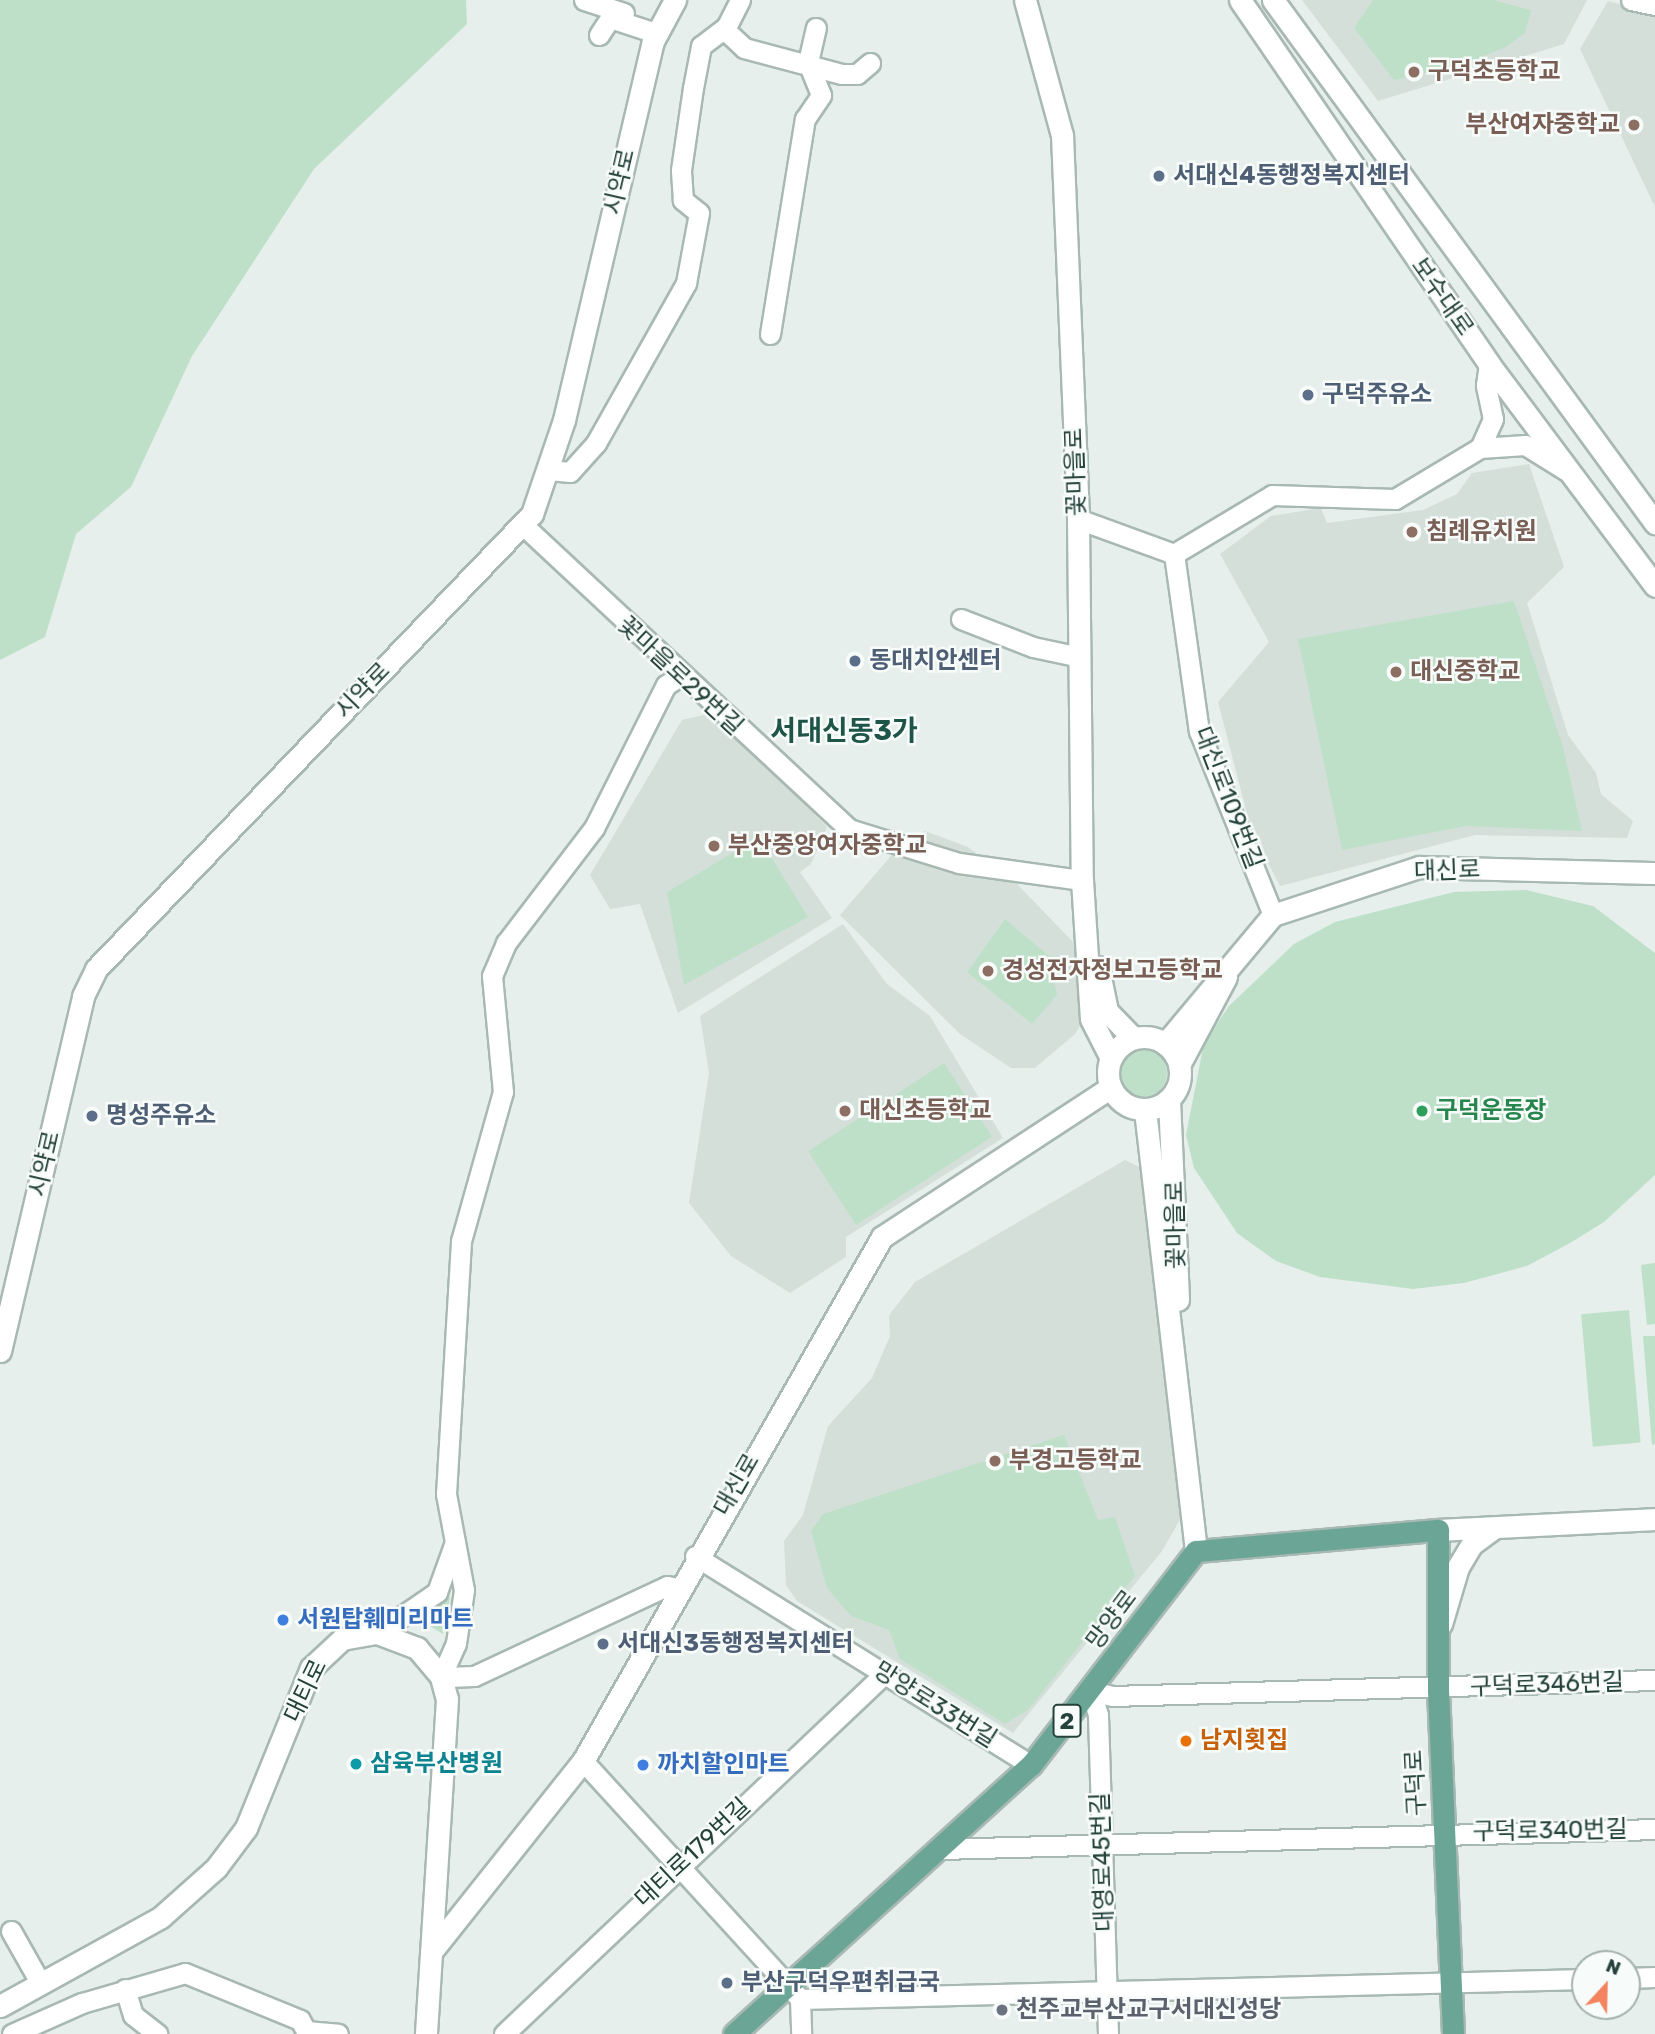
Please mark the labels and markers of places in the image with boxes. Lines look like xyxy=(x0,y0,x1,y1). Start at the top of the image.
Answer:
place label: 구덕초등학교 xyxy=(1428,58,1560,86)
marker: 구덕초등학교 xyxy=(1406,64,1422,80)
place label: 부산여자중학교 xyxy=(1465,111,1620,139)
marker: 부산여자중학교 xyxy=(1626,117,1642,133)
place label: 서대신4동행정복지센터 xyxy=(1173,162,1410,190)
marker: 서대신4동행정복지센터 xyxy=(1151,168,1167,184)
place label: 구덕주유소 xyxy=(1322,381,1432,409)
marker: 구덕주유소 xyxy=(1300,387,1316,403)
place label: 침례유치원 xyxy=(1426,518,1536,546)
marker: 침례유치원 xyxy=(1404,524,1420,540)
place label: 동대치안센터 xyxy=(869,647,1001,675)
marker: 동대치안센터 xyxy=(847,653,863,669)
place label: 대신중학교 xyxy=(1410,658,1520,686)
marker: 대신중학교 xyxy=(1388,664,1404,680)
place label: 부산중앙여자중학교 xyxy=(728,832,927,860)
marker: 부산중앙여자중학교 xyxy=(706,838,722,854)
place label: 경성전자정보고등학교 xyxy=(1002,957,1223,985)
marker: 경성전자정보고등학교 xyxy=(980,963,996,979)
place label: 대신초등학교 xyxy=(859,1097,991,1125)
place label: 구덕운동장 xyxy=(1436,1097,1546,1125)
place label: 명성주유소 xyxy=(106,1102,216,1130)
marker: 대신초등학교 xyxy=(837,1103,853,1119)
marker: 구덕운동장 xyxy=(1414,1103,1430,1119)
marker: 명성주유소 xyxy=(84,1108,100,1124)
place label: 부경고등학교 xyxy=(1009,1447,1141,1475)
marker: 부경고등학교 xyxy=(987,1453,1003,1469)
place label: 서원탑훼미리마트 xyxy=(297,1606,474,1634)
marker: 서원탑훼미리마트 xyxy=(275,1612,291,1628)
place label: 서대신3동행정복지센터 xyxy=(617,1630,854,1658)
marker: 서대신3동행정복지센터 xyxy=(595,1636,611,1652)
place label: 남지횟집 xyxy=(1200,1727,1288,1755)
marker: 남지횟집 xyxy=(1178,1733,1194,1749)
place label: 삼육부산병원 xyxy=(370,1750,502,1778)
place label: 까치할인마트 xyxy=(657,1751,789,1779)
marker: 삼육부산병원 xyxy=(348,1756,364,1772)
marker: 까치할인마트 xyxy=(635,1757,651,1773)
place label: 부산구덕우편취급국 xyxy=(741,1969,940,1997)
marker: 부산구덕우편취급국 xyxy=(719,1975,735,1991)
place label: 천주교부산교구서대신성당 xyxy=(1016,1996,1281,2024)
marker: 천주교부산교구서대신성당 xyxy=(994,2002,1010,2018)

